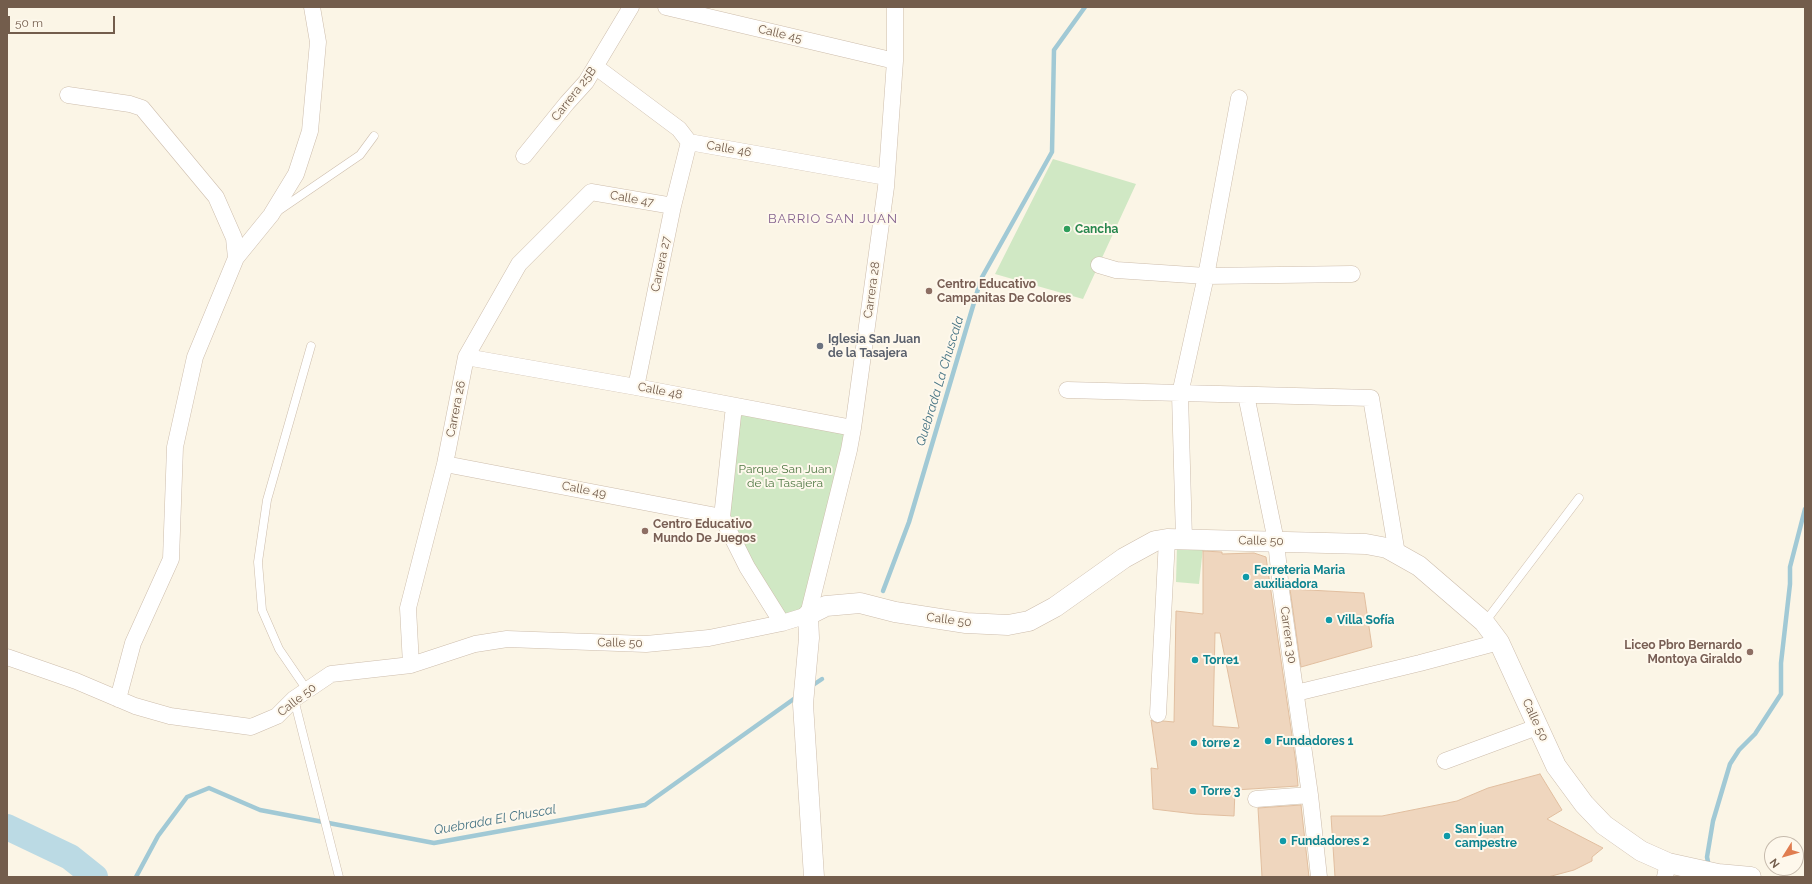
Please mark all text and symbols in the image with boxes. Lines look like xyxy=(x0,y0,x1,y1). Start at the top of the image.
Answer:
scale bar xyxy=(10,8,117,34)
text: 50 m xyxy=(15,16,43,30)
street label: Calle 45 xyxy=(757,22,803,46)
street label: Carrera 25B xyxy=(548,64,600,124)
street label: Calle 46 xyxy=(705,138,753,160)
street label: Calle 47 xyxy=(609,188,655,210)
district label: BARRIO SAN JUAN xyxy=(768,211,898,227)
place label: Cancha xyxy=(1075,222,1118,236)
marker: Cancha xyxy=(1062,224,1072,234)
street label: Carrera 27 xyxy=(648,235,674,293)
street label: Carrera 28 xyxy=(861,261,883,319)
place label: Centro Educativo Campanitas De Colores xyxy=(937,277,1071,305)
marker: Centro Educativo Campanitas De Colores xyxy=(924,286,934,296)
water label: Quebrada La Chuscala xyxy=(913,314,967,448)
place label: Iglesia San Juan de la Tasajera xyxy=(828,332,920,360)
marker: Iglesia San Juan de la Tasajera xyxy=(815,341,825,351)
street label: Carrera 26 xyxy=(443,379,469,439)
street label: Calle 48 xyxy=(637,380,683,402)
park label: Parque San Juan de la Tasajera xyxy=(739,462,831,490)
street label: Calle 49 xyxy=(561,479,607,501)
place label: Centro Educativo Mundo De Juegos xyxy=(653,517,756,545)
marker: Centro Educativo Mundo De Juegos xyxy=(640,526,650,536)
street label: Calle 50 xyxy=(1238,533,1284,549)
place label: Ferreteria Maria auxiliadora xyxy=(1254,563,1345,591)
marker: Ferreteria Maria auxiliadora xyxy=(1241,572,1251,582)
street label: Carrera 30 xyxy=(1277,605,1299,665)
street label: Calle 50 xyxy=(926,610,972,630)
place label: Villa Sofía xyxy=(1337,613,1395,627)
marker: Villa Sofía xyxy=(1324,615,1334,625)
street label: Calle 50 xyxy=(597,635,643,651)
place label: Liceo Pbro Bernardo Montoya Giraldo xyxy=(1624,638,1742,666)
marker: Liceo Pbro Bernardo Montoya Giraldo xyxy=(1745,647,1755,657)
place label: Torre1 xyxy=(1203,653,1239,667)
marker: Torre1 xyxy=(1190,655,1200,665)
street label: Calle 50 xyxy=(275,680,319,720)
street label: Calle 50 xyxy=(1519,696,1551,744)
place label: Fundadores 1 xyxy=(1276,734,1353,748)
place label: torre 2 xyxy=(1202,736,1240,750)
marker: Fundadores 1 xyxy=(1263,736,1273,746)
marker: torre 2 xyxy=(1189,738,1199,748)
place label: Torre 3 xyxy=(1201,784,1240,798)
marker: Torre 3 xyxy=(1188,786,1198,796)
water label: Quebrada El Chuscal xyxy=(433,802,557,838)
place label: San juan campestre xyxy=(1455,822,1517,850)
marker: San juan campestre xyxy=(1442,831,1452,841)
place label: Fundadores 2 xyxy=(1291,834,1369,848)
marker: Fundadores 2 xyxy=(1278,836,1288,846)
north arrow xyxy=(1764,836,1804,876)
text: N xyxy=(1767,856,1783,870)

